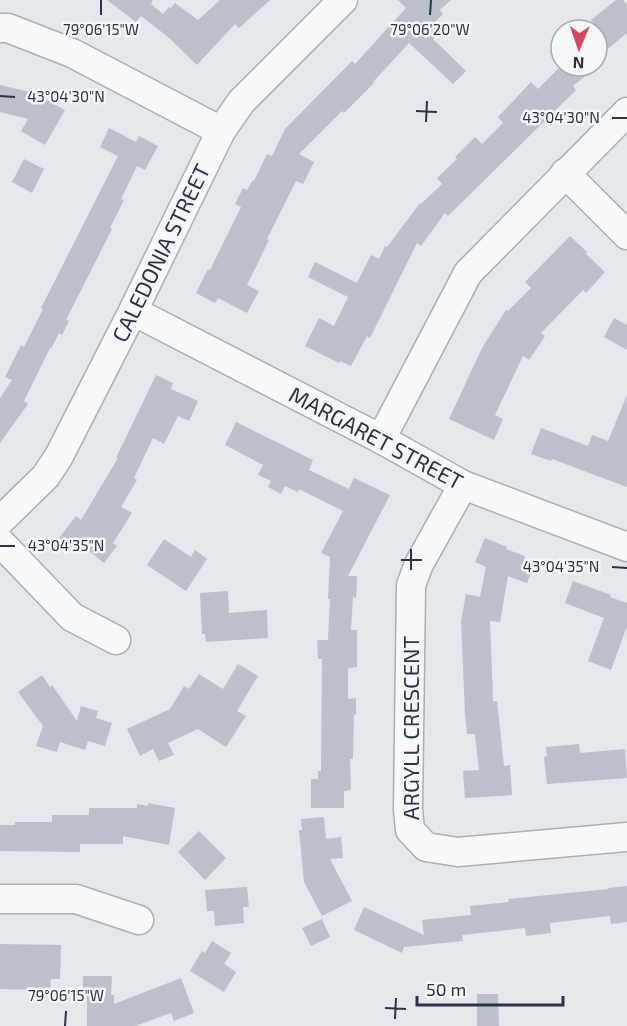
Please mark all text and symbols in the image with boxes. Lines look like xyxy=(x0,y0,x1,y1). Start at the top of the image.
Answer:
north arrow xyxy=(549,18,609,78)
text: 79°06'15"W xyxy=(63,20,139,38)
text: 79°06'20"W xyxy=(390,20,470,38)
text: N xyxy=(572,54,585,73)
text: 43°04'30"N xyxy=(27,87,105,105)
text: 43°04'30"N xyxy=(522,108,600,126)
street label: CALEDONIA STREET xyxy=(106,159,215,346)
street label: MARGARET STREET xyxy=(285,380,468,494)
text: 43°04'35"N xyxy=(28,536,104,554)
text: 43°04'35"N xyxy=(523,557,599,575)
street label: ARGYLL CRESCENT xyxy=(397,636,423,820)
scale bar xyxy=(417,969,562,1007)
text: 50 m xyxy=(426,978,466,1000)
text: 79°06'15"W xyxy=(28,986,104,1004)

